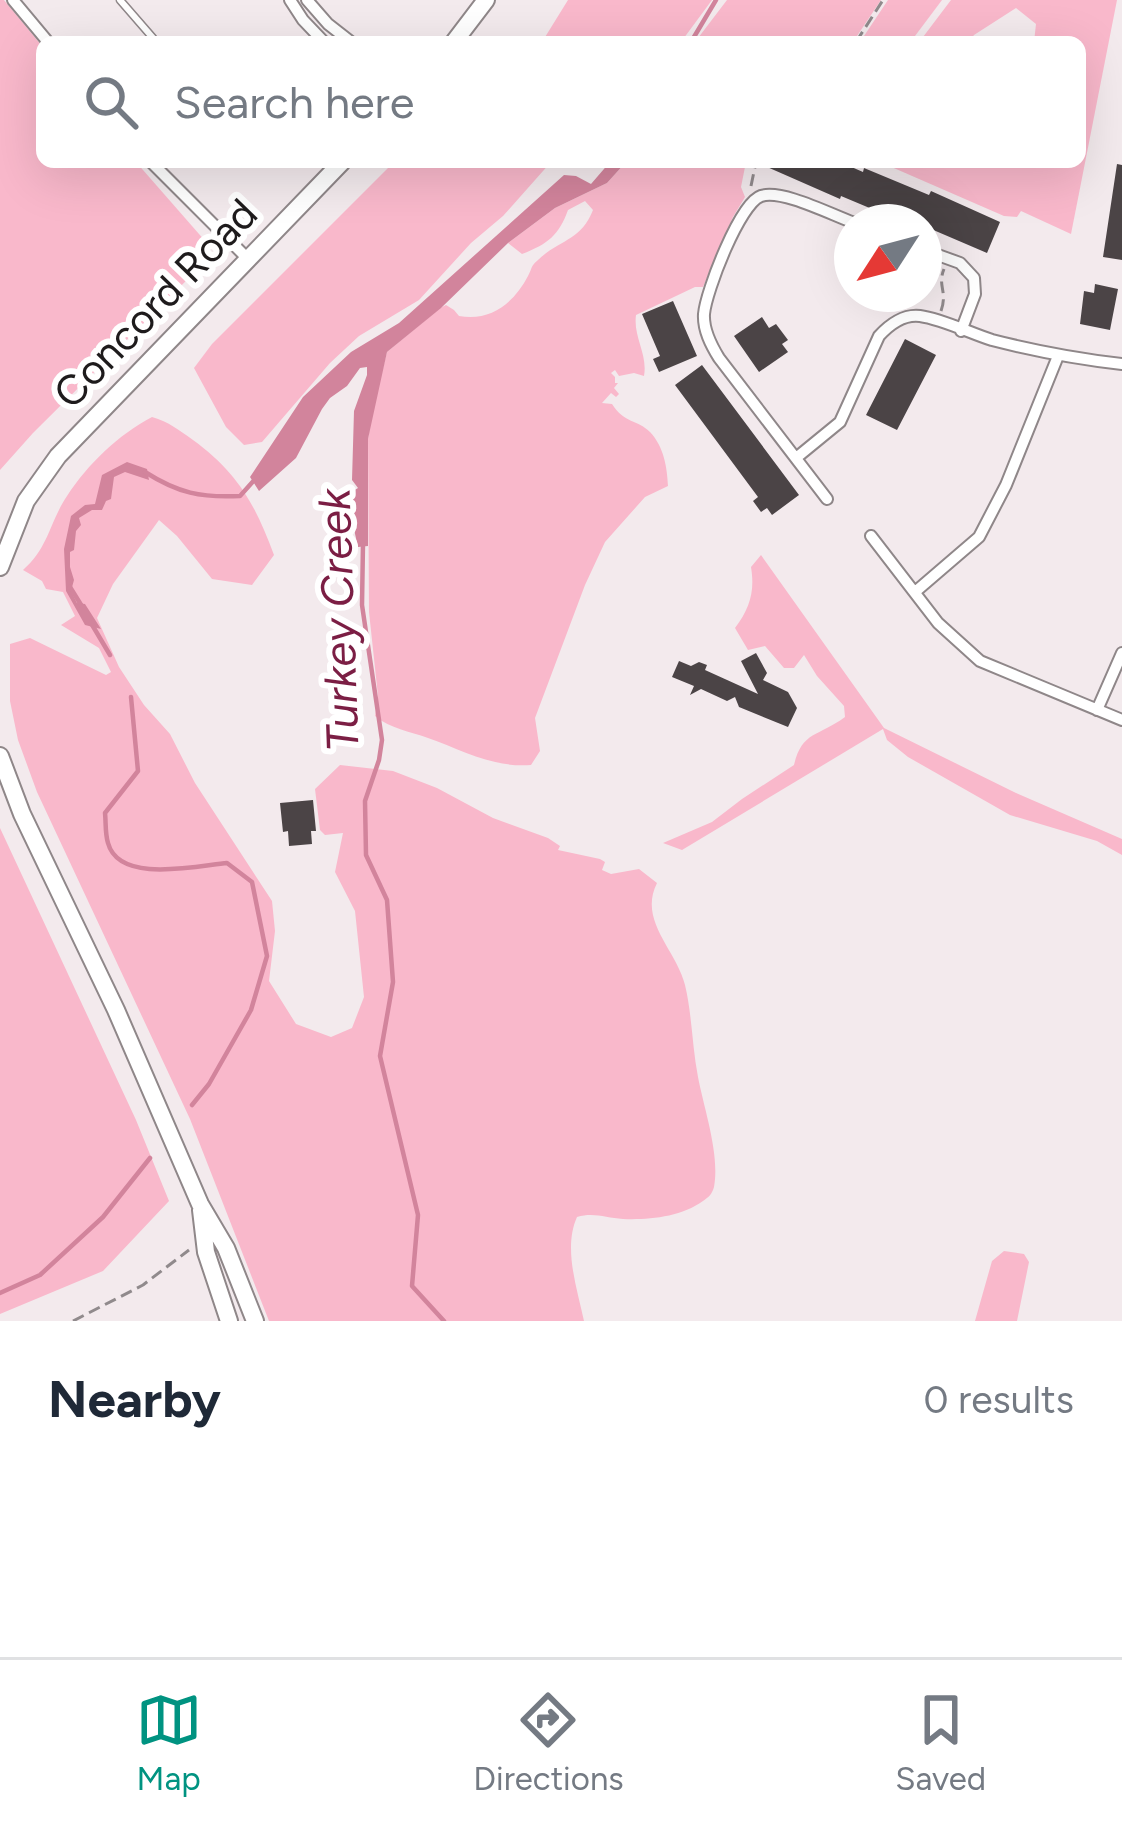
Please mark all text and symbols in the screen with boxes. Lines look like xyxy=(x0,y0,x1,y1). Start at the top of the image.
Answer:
search box xyxy=(36,36,1086,168)
icon: search xyxy=(78,69,144,135)
text: Search here xyxy=(174,75,414,129)
street label: Concord Road xyxy=(43,188,268,419)
north arrow xyxy=(834,204,942,312)
water label: Turkey Creek xyxy=(306,487,370,752)
text: Nearby xyxy=(48,1369,221,1430)
text: 0 results xyxy=(923,1376,1074,1423)
tab: Map xyxy=(136,1687,202,1798)
tab: Directions xyxy=(473,1687,624,1798)
tab: Saved xyxy=(895,1687,986,1798)

